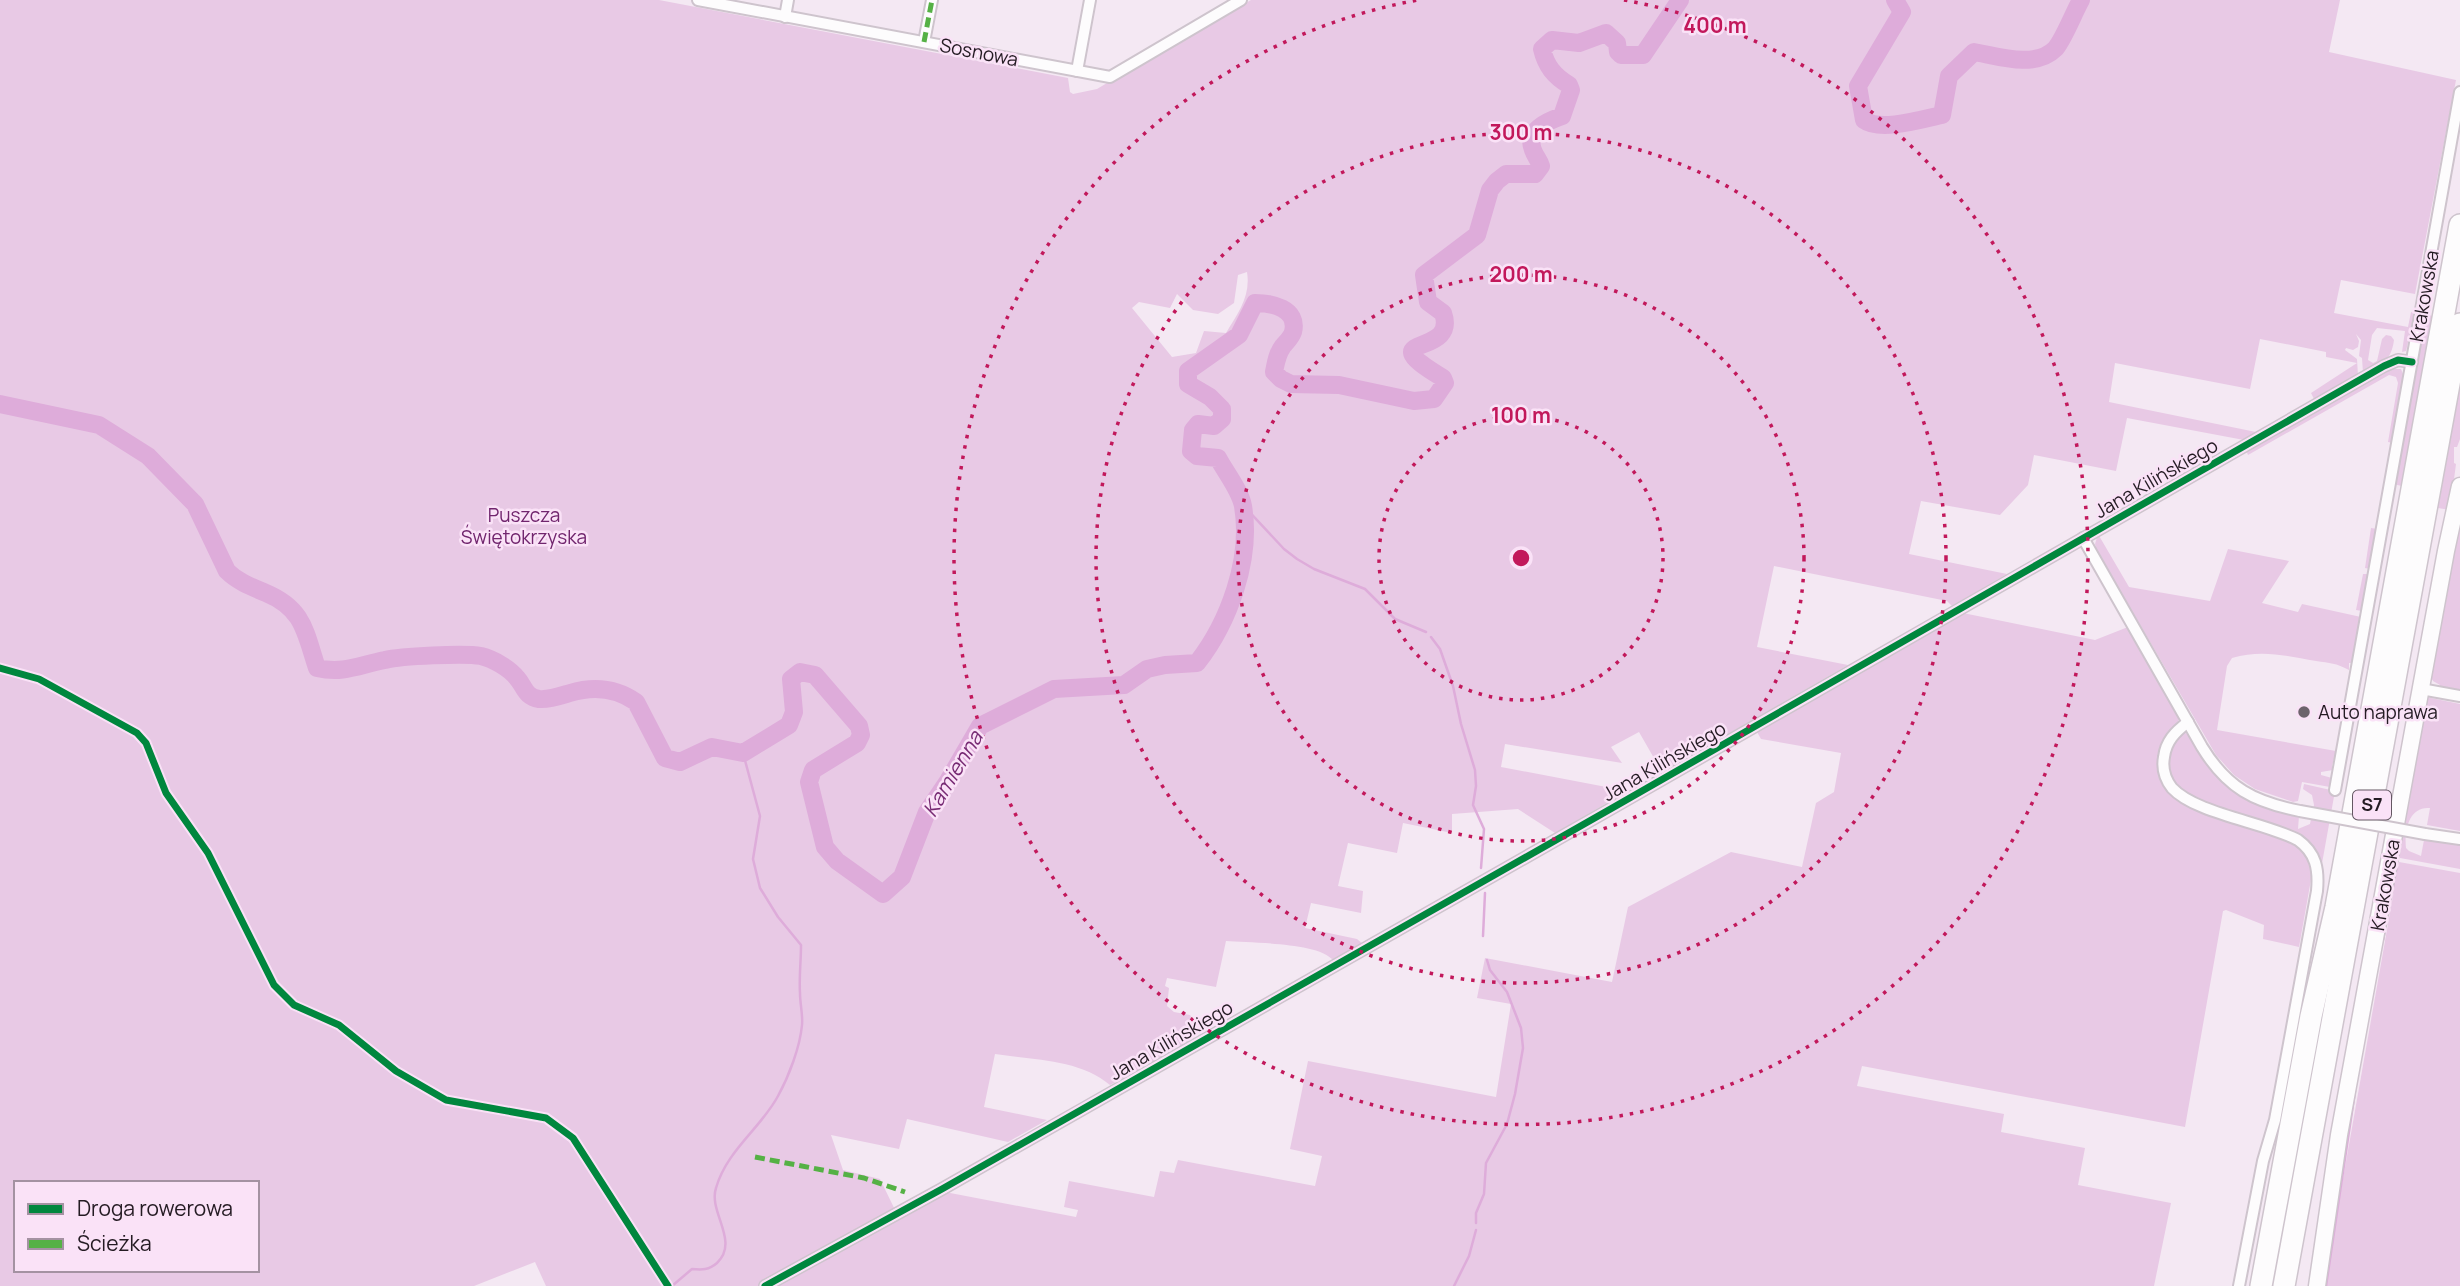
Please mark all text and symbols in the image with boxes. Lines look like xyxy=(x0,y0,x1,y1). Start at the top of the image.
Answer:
text: 400 m xyxy=(1683,11,1747,39)
street label: Sosnowa xyxy=(938,32,1020,72)
text: 300 m xyxy=(1490,118,1552,146)
street label: Krakowska xyxy=(2403,248,2445,344)
text: 200 m xyxy=(1489,260,1553,288)
text: 100 m xyxy=(1491,401,1551,429)
street label: Jana Kilińskiego xyxy=(2090,432,2222,524)
park label: Puszcza Świętokrzyska xyxy=(461,502,587,550)
centre of rings xyxy=(1509,546,1533,570)
place label: Auto naprawa xyxy=(2318,699,2438,725)
marker: Auto naprawa xyxy=(2296,704,2312,720)
street label: Jana Kilińskiego xyxy=(1598,715,1730,807)
water label: Kamienna xyxy=(916,724,989,822)
road number: S7 xyxy=(2353,790,2391,820)
street label: Krakowska xyxy=(2364,837,2406,933)
street label: Jana Kilińskiego xyxy=(1105,994,1237,1086)
legend xyxy=(14,1181,259,1272)
text: Droga rowerowa xyxy=(77,1194,233,1222)
text: Ścieżka xyxy=(77,1229,152,1257)

